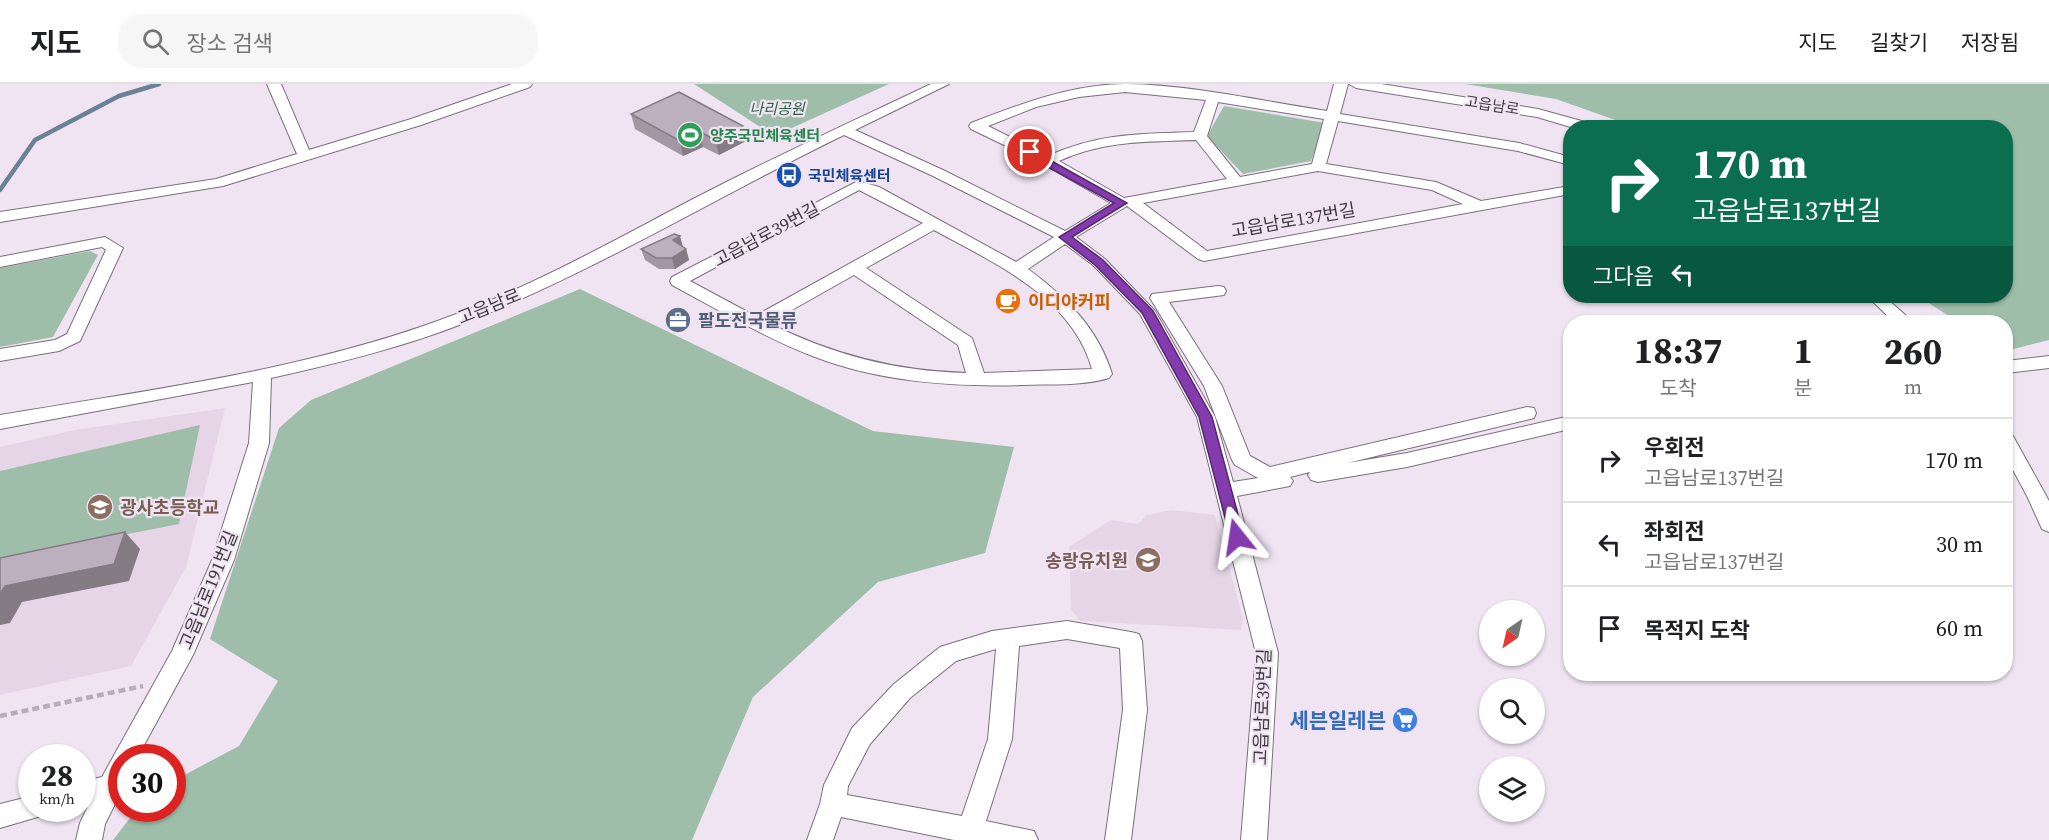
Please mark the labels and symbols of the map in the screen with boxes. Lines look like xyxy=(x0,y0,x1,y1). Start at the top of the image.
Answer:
street label: 고읍남로 xyxy=(1463,90,1521,120)
park label: 나리공원 xyxy=(749,98,806,119)
sports icon: 양주국민체육센터 xyxy=(675,120,705,150)
place label: 양주국민체육센터 xyxy=(710,125,820,146)
pin xyxy=(1004,126,1055,177)
bus stop icon: 국민체육센터 xyxy=(774,160,804,190)
place label: 국민체육센터 xyxy=(808,165,891,186)
street label: 고읍남로39번길 xyxy=(708,195,824,273)
street label: 고읍남로137번길 xyxy=(1229,197,1357,243)
street label: 고읍남로 xyxy=(454,282,524,330)
cafe icon: 이디야커피 xyxy=(993,286,1023,316)
place label: 이디야커피 xyxy=(1028,289,1111,314)
office icon: 팔도전국물류 xyxy=(663,305,693,335)
place label: 팔도전국물류 xyxy=(698,308,797,333)
school or university icon: 광사초등학교 xyxy=(85,492,115,522)
place label: 광사초등학교 xyxy=(120,495,219,520)
position arrow xyxy=(1205,505,1269,569)
street label: 고읍남로191번길 xyxy=(173,527,243,653)
school or university icon: 송랑유치원 xyxy=(1133,545,1163,575)
place label: 송랑유치원 xyxy=(1045,548,1128,573)
north arrow xyxy=(1479,600,1545,666)
street label: 고읍남로39번길 xyxy=(1247,648,1277,766)
supermarket icon: 세븐일레븐 xyxy=(1390,705,1420,735)
place label: 세븐일레븐 xyxy=(1289,706,1386,735)
speed limit sign: 30 xyxy=(108,744,186,822)

